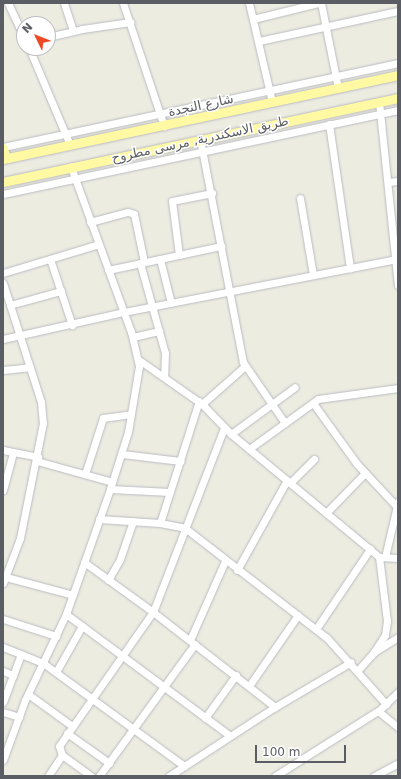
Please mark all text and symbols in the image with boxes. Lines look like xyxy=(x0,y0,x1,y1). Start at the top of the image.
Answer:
north arrow xyxy=(16,16,56,56)
text: N xyxy=(20,20,35,36)
street label: شارع النجدة xyxy=(167,91,235,121)
street label: طريق الاسكندرية, مرسى مطروح xyxy=(110,114,290,166)
scale bar xyxy=(257,737,348,763)
text: 100 m xyxy=(262,745,300,759)

